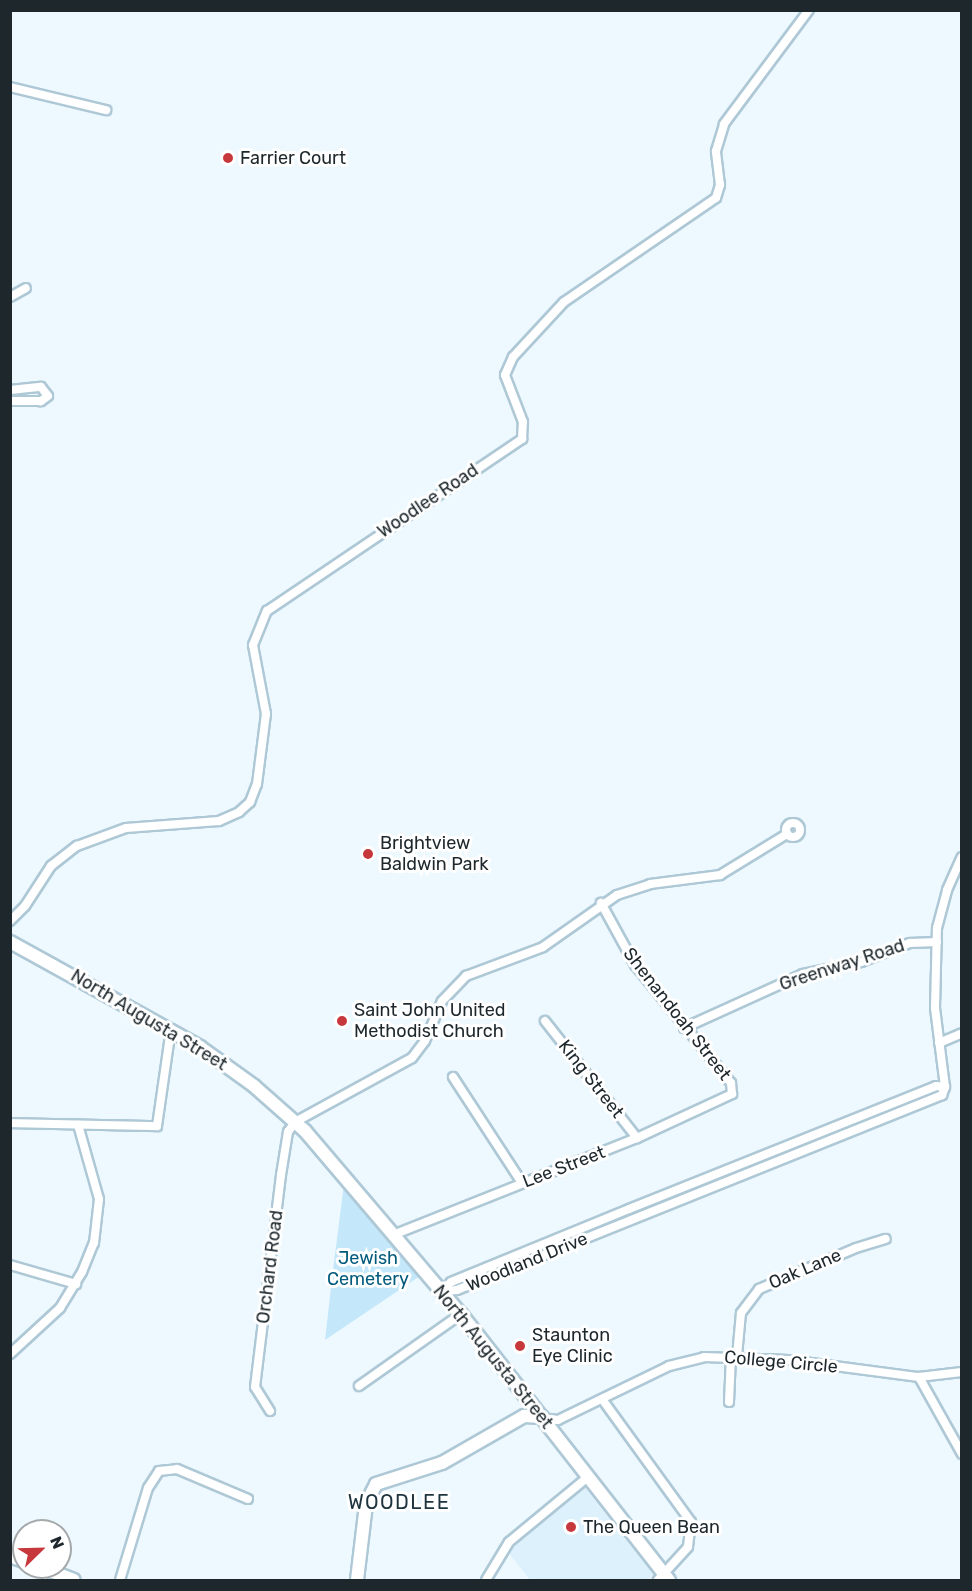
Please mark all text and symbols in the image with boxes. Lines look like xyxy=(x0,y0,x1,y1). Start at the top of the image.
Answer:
place label: Farrier Court xyxy=(240,147,346,169)
marker: Farrier Court xyxy=(221,151,235,165)
street label: Woodlee Road xyxy=(373,459,483,543)
place label: Brightview Baldwin Park xyxy=(380,833,489,876)
marker: Brightview Baldwin Park xyxy=(361,847,375,861)
street label: Greenway Road xyxy=(776,935,908,995)
street label: Shenandoah Street xyxy=(619,943,735,1085)
street label: North Augusta Street xyxy=(67,965,231,1075)
place label: Saint John United Methodist Church xyxy=(354,1000,505,1042)
marker: Saint John United Methodist Church xyxy=(335,1014,349,1028)
street label: King Street xyxy=(554,1036,628,1122)
street label: Lee Street xyxy=(520,1141,608,1193)
street label: Orchard Road xyxy=(252,1209,288,1325)
street label: Woodland Drive xyxy=(463,1228,591,1296)
street label: Oak Lane xyxy=(765,1244,845,1294)
park label: Jewish Cemetery xyxy=(327,1248,409,1290)
street label: North Augusta Street xyxy=(428,1281,558,1433)
place label: Staunton Eye Clinic xyxy=(532,1325,613,1368)
marker: Staunton Eye Clinic xyxy=(513,1339,527,1353)
street label: College Circle xyxy=(723,1346,839,1378)
district label: WOODLEE xyxy=(348,1490,450,1514)
place label: The Queen Bean xyxy=(583,1516,720,1538)
north arrow xyxy=(12,1519,72,1579)
marker: The Queen Bean xyxy=(564,1520,578,1534)
text: N xyxy=(46,1534,68,1552)

